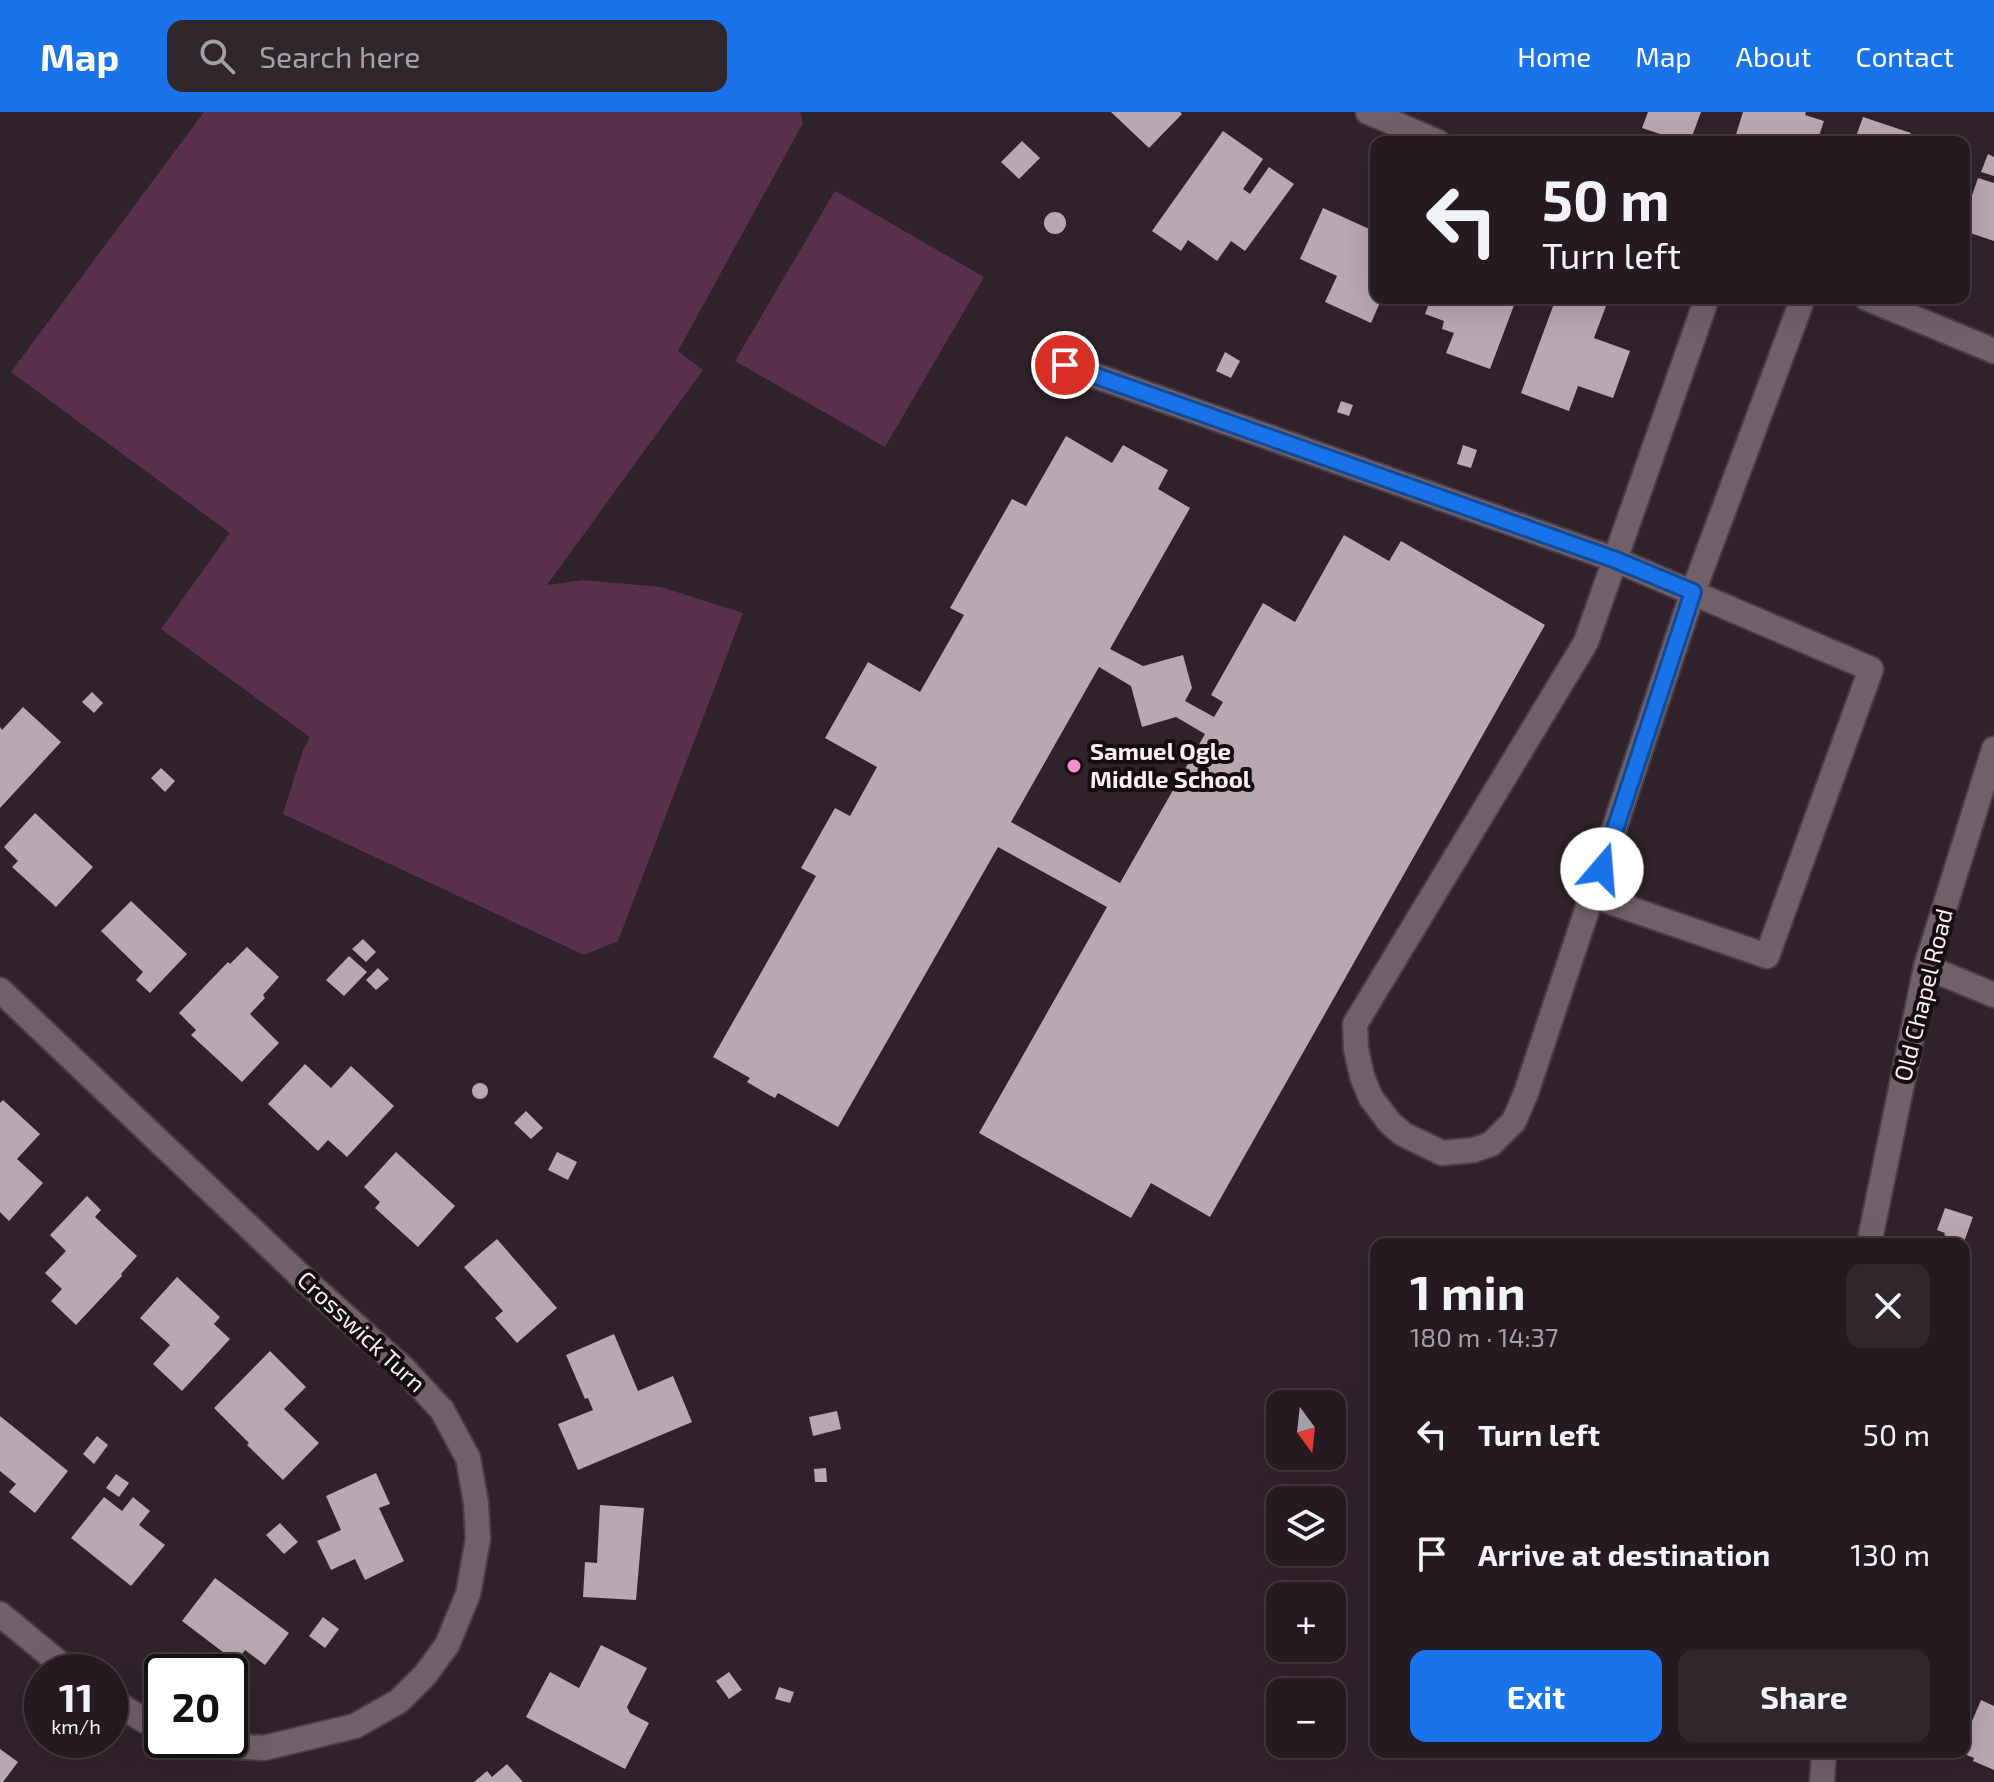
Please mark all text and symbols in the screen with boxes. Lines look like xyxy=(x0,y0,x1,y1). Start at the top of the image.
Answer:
search box xyxy=(167,20,727,92)
text: Map xyxy=(40,33,119,79)
icon: search xyxy=(195,34,239,78)
text: Search here xyxy=(259,38,420,74)
text: Home xyxy=(1517,39,1591,73)
text: Map xyxy=(1635,39,1692,73)
text: About xyxy=(1736,39,1811,73)
text: Contact xyxy=(1855,39,1954,73)
text: 50 m xyxy=(1542,165,1670,232)
icon: left xyxy=(1410,168,1514,272)
text: Turn left xyxy=(1542,233,1681,276)
pin xyxy=(1031,331,1099,399)
icon: arrive xyxy=(1043,343,1087,387)
place label: Samuel Ogle Middle School xyxy=(1090,736,1251,793)
marker: Samuel Ogle Middle School xyxy=(1065,757,1083,775)
position arrow xyxy=(1560,827,1644,911)
street label: Old Chapel Road xyxy=(1887,905,1958,1084)
text: 1 min xyxy=(1410,1262,1526,1320)
street label: Crosswick Turn xyxy=(292,1264,432,1398)
button: close xyxy=(1846,1264,1930,1348)
text: 180 m · 14:37 xyxy=(1410,1321,1558,1352)
north arrow xyxy=(1266,1390,1346,1470)
map controls xyxy=(1266,1390,1346,1758)
icon: left xyxy=(1410,1412,1454,1456)
text: Turn left xyxy=(1478,1416,1600,1452)
text: 50 m xyxy=(1863,1416,1930,1452)
button: layers xyxy=(1266,1486,1346,1566)
icon: arrive xyxy=(1410,1532,1454,1576)
text: Arrive at destination xyxy=(1478,1536,1770,1572)
text: 130 m xyxy=(1850,1536,1930,1572)
button: + xyxy=(1266,1582,1346,1662)
button: Exit xyxy=(1410,1650,1662,1742)
button: Share xyxy=(1678,1650,1930,1742)
speed limit sign: 20 xyxy=(144,1654,248,1758)
text: 11 xyxy=(59,1672,93,1720)
button: − xyxy=(1266,1678,1346,1758)
text: km/h xyxy=(51,1714,101,1738)

